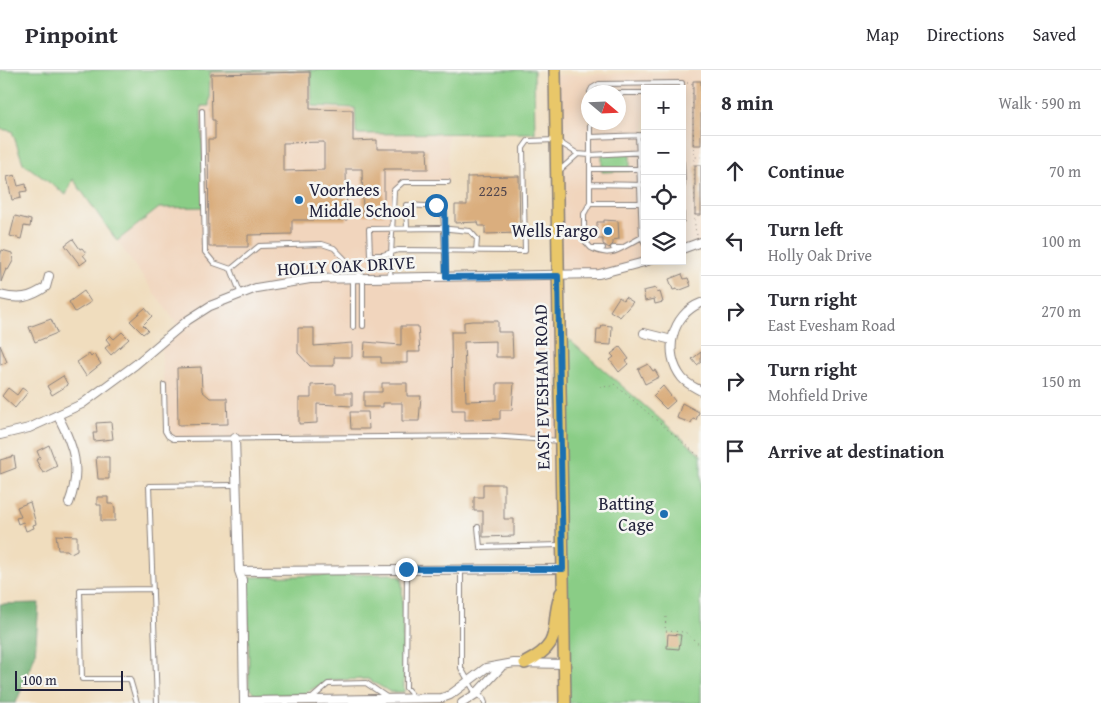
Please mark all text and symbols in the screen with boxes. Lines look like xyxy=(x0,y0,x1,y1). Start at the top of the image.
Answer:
text: Pinpoint xyxy=(25,17,118,52)
text: Map xyxy=(866,21,899,48)
text: Directions xyxy=(927,21,1004,48)
text: Saved xyxy=(1032,21,1076,48)
north arrow xyxy=(581,85,626,130)
map controls xyxy=(641,85,686,265)
button: + xyxy=(641,85,686,130)
text: 8 min xyxy=(721,87,773,118)
text: Walk · 590 m xyxy=(998,91,1081,115)
button: − xyxy=(641,130,686,175)
icon: ahead xyxy=(721,157,749,185)
text: Continue xyxy=(768,157,845,185)
text: 70 m xyxy=(1049,159,1081,183)
button: locate xyxy=(641,175,686,220)
place label: Voorhees Middle School xyxy=(309,176,416,224)
house number: 2225 xyxy=(479,180,507,201)
marker: Voorhees Middle School xyxy=(293,194,305,206)
route start xyxy=(425,194,448,217)
text: Turn left xyxy=(768,215,843,243)
place label: Wells Fargo xyxy=(512,217,598,244)
button: layers xyxy=(641,220,686,265)
marker: Wells Fargo xyxy=(602,225,614,237)
icon: left xyxy=(721,227,749,255)
text: 100 m xyxy=(1041,229,1081,253)
text: Holly Oak Drive xyxy=(768,243,872,267)
street label: HOLLY OAK DRIVE xyxy=(277,248,415,283)
text: Turn right xyxy=(768,285,857,313)
icon: right xyxy=(721,297,749,325)
text: 270 m xyxy=(1041,299,1081,323)
street label: EAST EVESHAM ROAD xyxy=(527,304,556,470)
text: East Evesham Road xyxy=(768,313,895,337)
text: Turn right xyxy=(768,355,857,383)
icon: right xyxy=(721,367,749,395)
text: 150 m xyxy=(1041,369,1081,393)
text: Mohfield Drive xyxy=(768,383,868,407)
icon: arrive xyxy=(721,437,749,465)
text: Arrive at destination xyxy=(768,437,944,465)
place label: Batting Cage xyxy=(598,490,654,538)
marker: Batting Cage xyxy=(658,508,670,520)
route end xyxy=(395,558,418,581)
scale bar xyxy=(15,668,122,691)
text: 100 m xyxy=(22,670,57,690)

